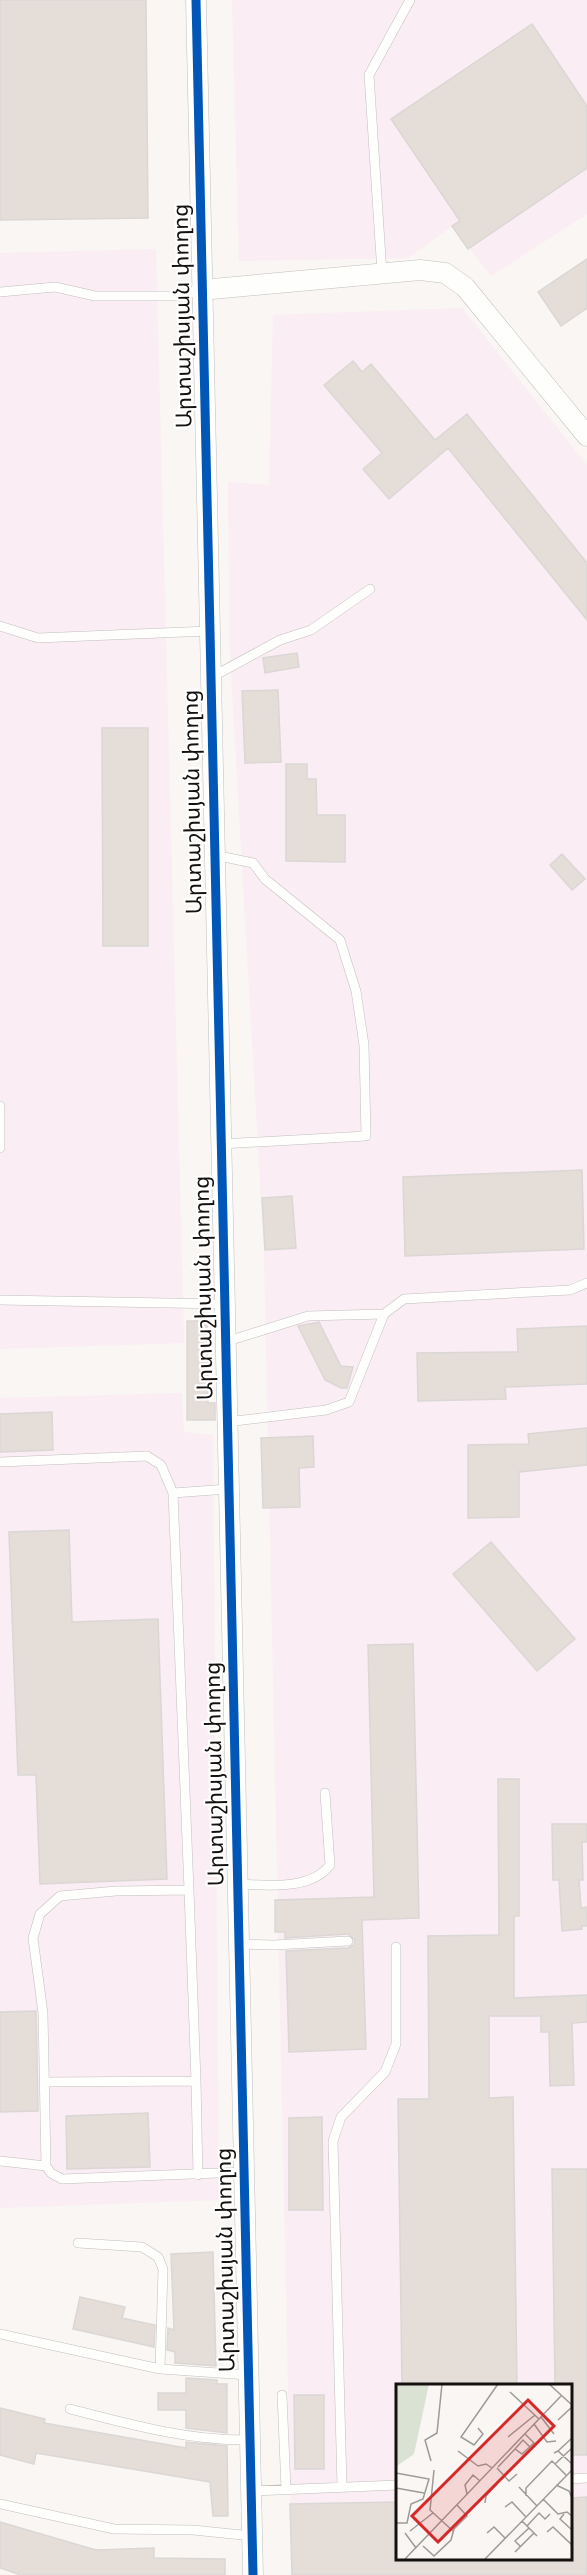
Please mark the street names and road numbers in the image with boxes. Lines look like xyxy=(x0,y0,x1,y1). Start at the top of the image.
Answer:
street label: Արտաշիսյան փողոց xyxy=(165,203,201,429)
street label: Արտաշիսյան փողոց xyxy=(175,689,211,915)
street label: Արտաշիսյան փողոց xyxy=(186,1175,222,1401)
street label: Արտաշիսյան փողոց xyxy=(197,1661,233,1887)
street label: Արտաշիսյան փողոց xyxy=(208,2147,244,2373)

